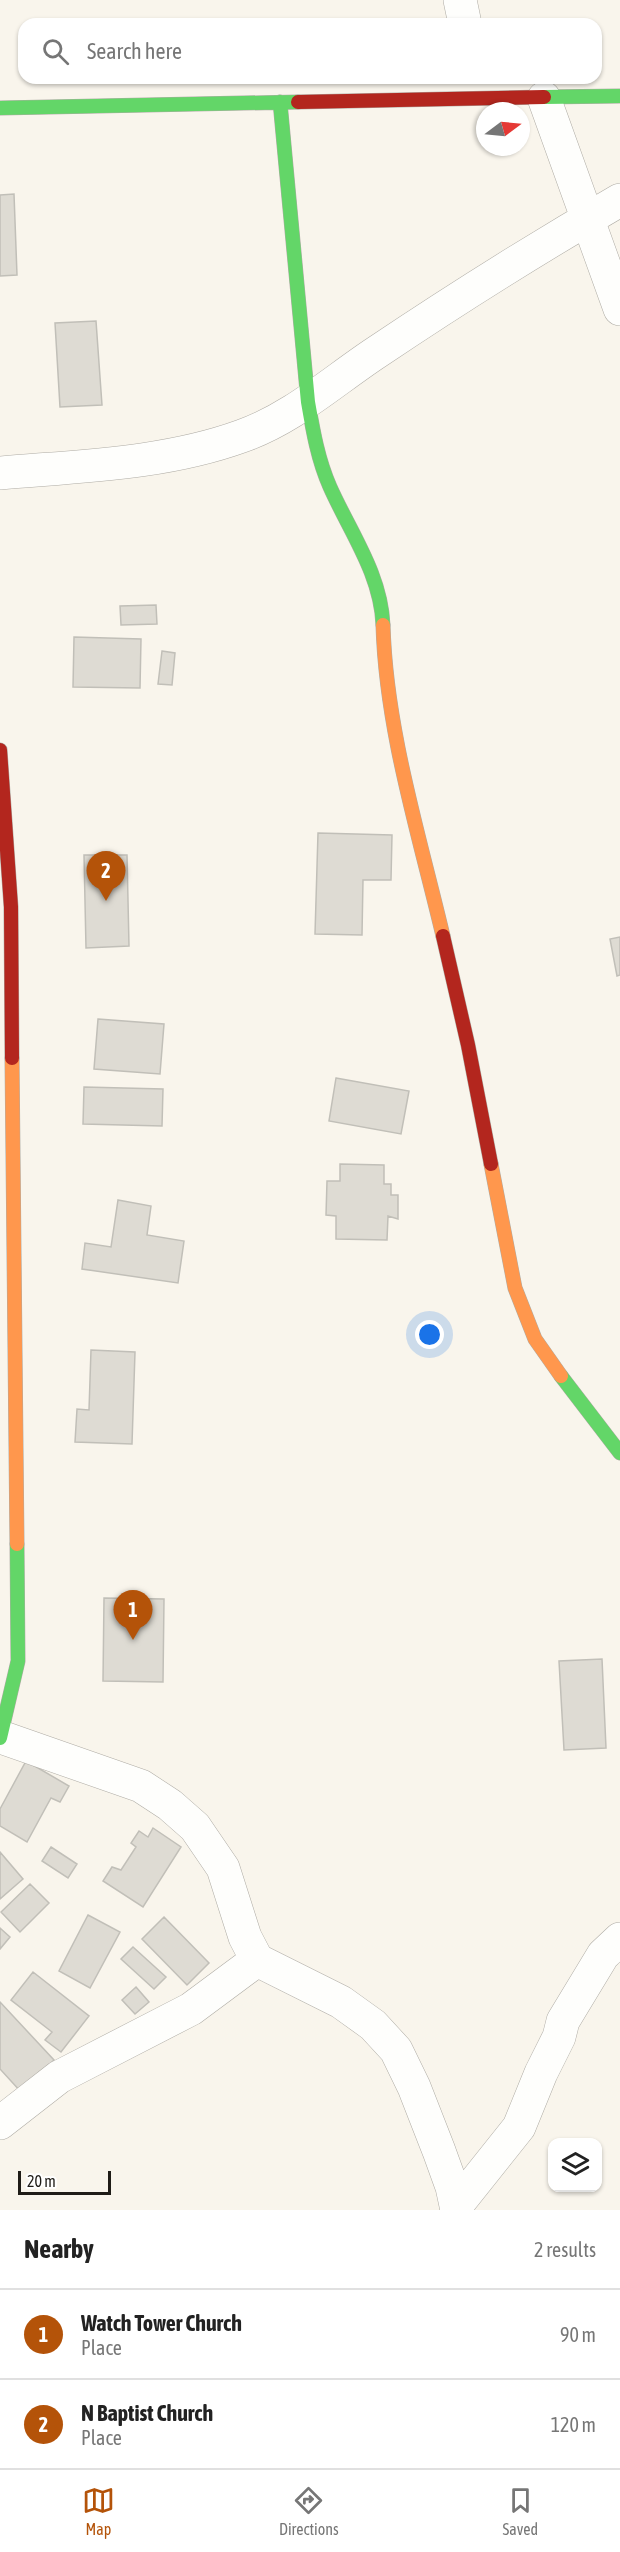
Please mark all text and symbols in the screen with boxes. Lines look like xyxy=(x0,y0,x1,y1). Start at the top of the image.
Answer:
search box xyxy=(18,18,602,84)
icon: search xyxy=(39,35,72,68)
text: Search here xyxy=(87,38,182,64)
north arrow xyxy=(476,102,530,156)
pin: 2 xyxy=(86,852,126,901)
your location xyxy=(415,1320,444,1349)
pin: 1 xyxy=(114,1590,152,1640)
map controls xyxy=(548,2138,602,2192)
button: layers xyxy=(548,2138,602,2192)
scale bar xyxy=(18,2168,111,2196)
text: 20 m xyxy=(27,2172,56,2190)
text: Nearby xyxy=(24,2234,94,2264)
text: 2 results xyxy=(534,2238,596,2261)
text: Watch Tower Church xyxy=(81,2310,242,2336)
text: 1 xyxy=(39,2323,48,2346)
text: 90 m xyxy=(560,2323,596,2346)
text: Place xyxy=(81,2336,122,2359)
text: N Baptist Church xyxy=(81,2400,213,2426)
text: 2 xyxy=(39,2413,48,2436)
text: 120 m xyxy=(551,2413,596,2436)
text: Place xyxy=(81,2426,122,2449)
tab: Map xyxy=(82,2484,115,2538)
tab: Directions xyxy=(279,2484,339,2538)
tab: Saved xyxy=(503,2484,538,2538)

